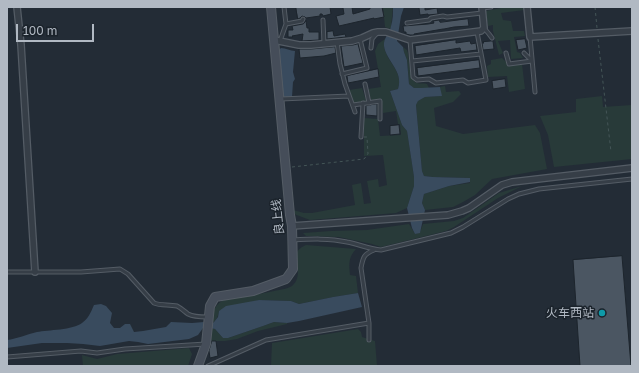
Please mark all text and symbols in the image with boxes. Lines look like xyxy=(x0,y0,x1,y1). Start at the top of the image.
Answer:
scale bar xyxy=(18,16,96,42)
text: 100 m xyxy=(23,23,57,38)
street label: 良上线 xyxy=(269,198,287,236)
place label: 火车西站 xyxy=(546,306,594,320)
marker: 火车西站 xyxy=(597,308,607,318)

